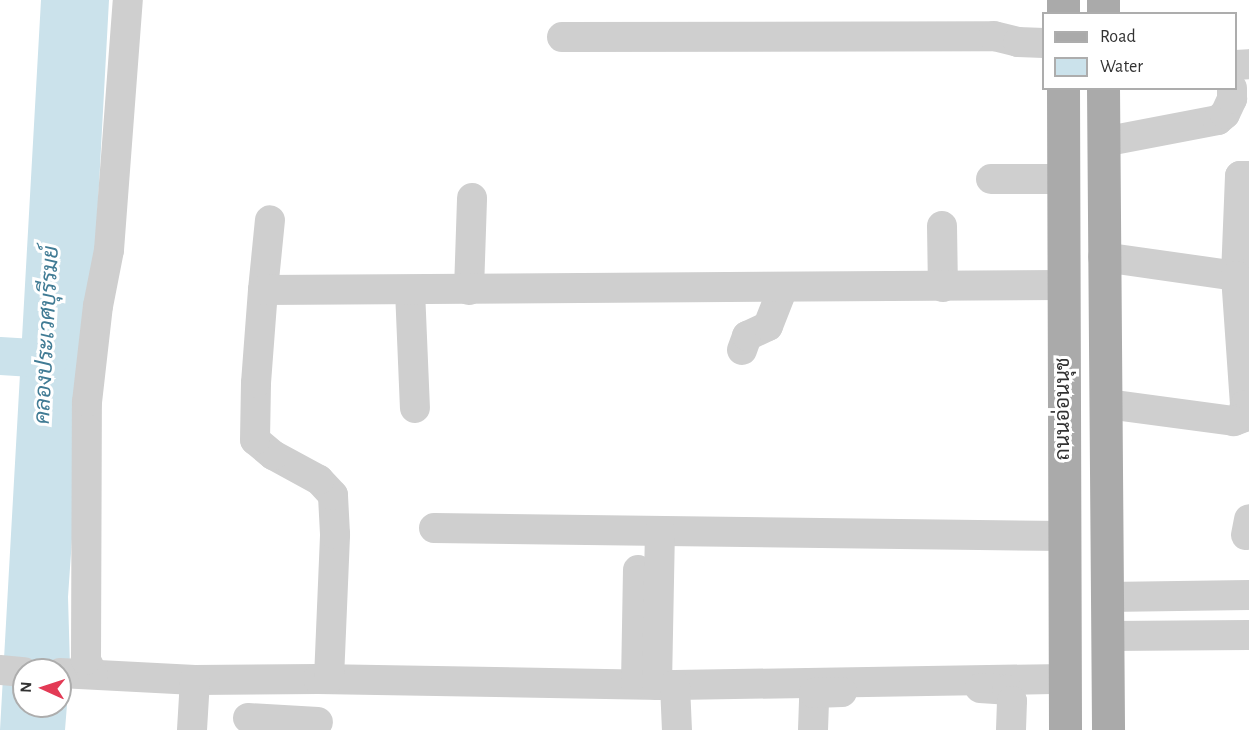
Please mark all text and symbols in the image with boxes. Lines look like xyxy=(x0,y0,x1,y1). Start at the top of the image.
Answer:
legend xyxy=(1042,12,1237,90)
text: Road xyxy=(1100,28,1136,46)
text: Water xyxy=(1100,58,1143,76)
water label: คลองประเวศบุรีรมย์ xyxy=(29,245,65,425)
street label: ถนนอ่อนนุช xyxy=(1050,357,1076,461)
north arrow xyxy=(12,658,72,718)
text: N xyxy=(18,681,34,693)

